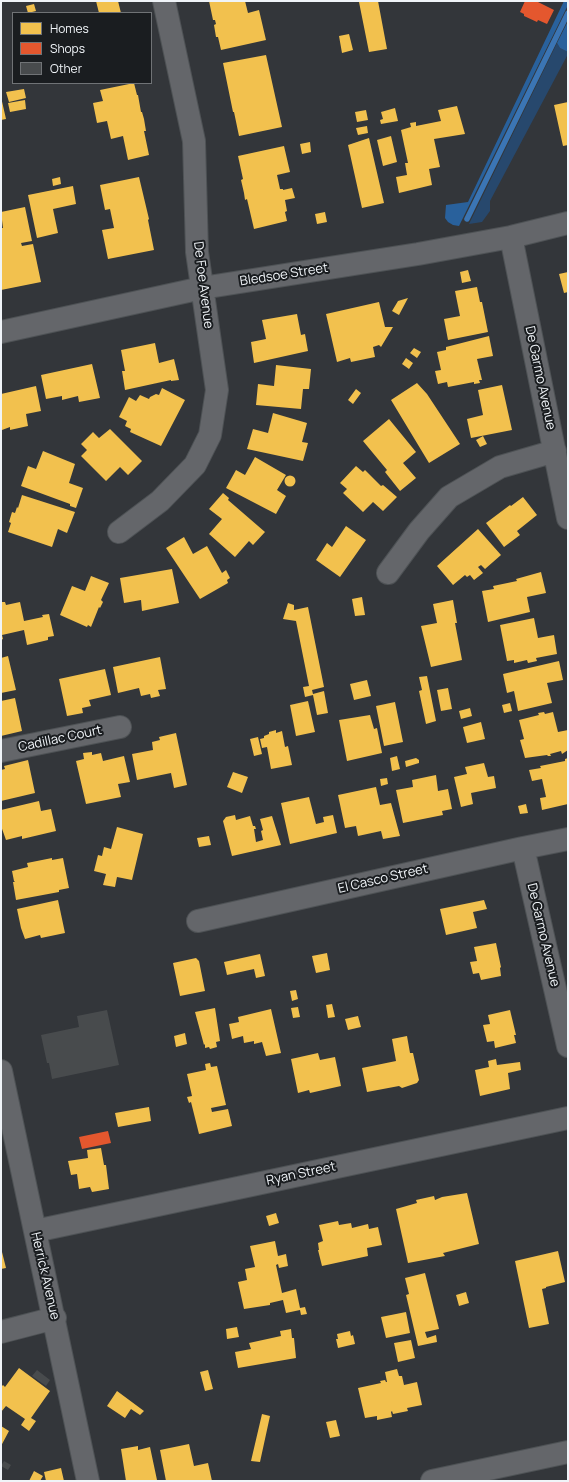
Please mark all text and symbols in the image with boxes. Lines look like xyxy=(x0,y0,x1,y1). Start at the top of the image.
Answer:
legend xyxy=(12,12,152,84)
text: Homes xyxy=(50,20,89,37)
text: Shops xyxy=(50,40,85,57)
text: Other xyxy=(50,60,82,77)
street label: De Foe Avenue xyxy=(190,241,216,329)
street label: Bledsoe Street xyxy=(239,260,329,290)
street label: De Garmo Avenue xyxy=(521,325,559,431)
street label: Cadillac Court xyxy=(17,723,103,755)
street label: El Casco Street xyxy=(336,861,430,897)
street label: De Garmo Avenue xyxy=(524,882,562,988)
street label: Ryan Street xyxy=(265,1159,337,1189)
street label: Herrick Avenue xyxy=(27,1231,63,1321)

